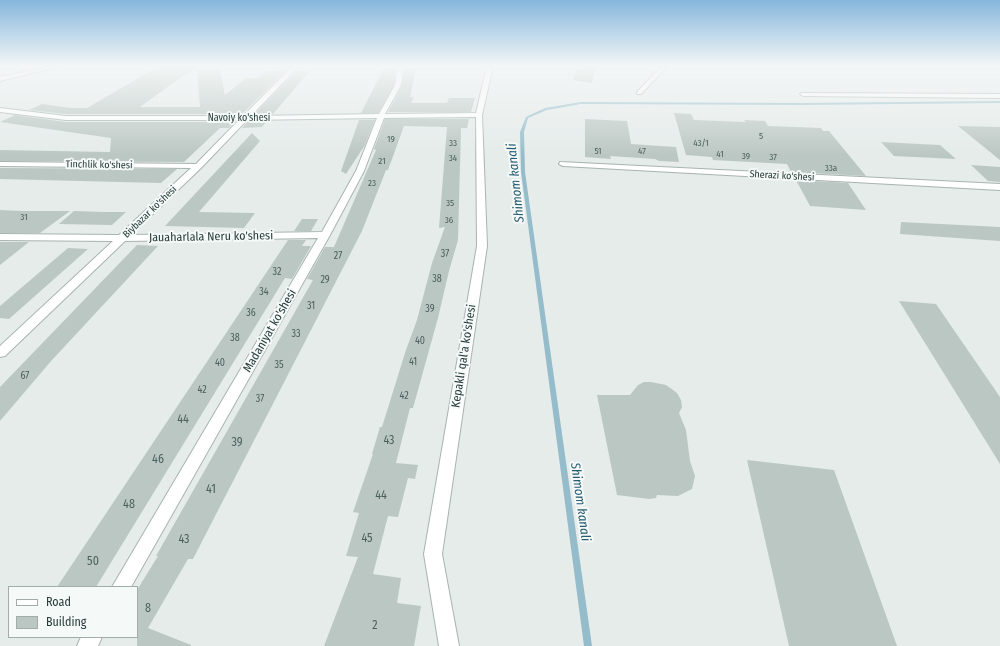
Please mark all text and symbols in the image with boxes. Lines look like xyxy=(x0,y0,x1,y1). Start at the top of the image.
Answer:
street label: Navoiy ko'shesi xyxy=(208,112,270,124)
house number: 5 xyxy=(759,131,763,141)
house number: 19 xyxy=(387,134,395,144)
house number: 33 xyxy=(449,138,457,148)
house number: 43/1 xyxy=(693,138,709,148)
water label: Shimom kanali xyxy=(504,143,528,223)
house number: 51 xyxy=(594,146,602,156)
house number: 47 xyxy=(638,146,646,156)
house number: 41 xyxy=(716,149,724,159)
house number: 39 xyxy=(742,151,750,161)
house number: 37 xyxy=(769,152,777,162)
house number: 34 xyxy=(449,153,457,163)
house number: 21 xyxy=(378,156,386,166)
street label: Tinchlik ko'shesi xyxy=(65,158,133,172)
house number: 33a xyxy=(825,163,837,173)
street label: Sherazi ko'shesi xyxy=(749,168,815,184)
house number: 23 xyxy=(368,178,376,188)
street label: Biybazar ko'shesi xyxy=(121,183,179,241)
house number: 35 xyxy=(446,198,454,208)
house number: 31 xyxy=(20,212,28,222)
house number: 36 xyxy=(445,215,453,225)
street label: Jauaharlala Neru ko'shesi xyxy=(149,229,273,245)
house number: 37 xyxy=(441,248,449,260)
house number: 27 xyxy=(334,250,342,262)
house number: 32 xyxy=(273,266,281,278)
house number: 38 xyxy=(432,273,442,285)
house number: 29 xyxy=(320,274,330,286)
house number: 34 xyxy=(259,286,269,298)
street label: Madaniyat ko'shesi xyxy=(240,287,300,375)
house number: 31 xyxy=(307,300,315,312)
house number: 39 xyxy=(425,303,435,315)
street label: Kepakli qal'a ko'shesi xyxy=(449,303,479,409)
house number: 36 xyxy=(246,307,256,319)
house number: 33 xyxy=(291,328,301,340)
house number: 38 xyxy=(230,332,240,344)
house number: 40 xyxy=(415,335,425,347)
house number: 41 xyxy=(409,356,417,368)
house number: 40 xyxy=(215,357,225,369)
house number: 35 xyxy=(274,359,284,371)
house number: 67 xyxy=(21,370,29,382)
house number: 42 xyxy=(197,384,207,396)
house number: 42 xyxy=(399,390,409,402)
house number: 37 xyxy=(256,393,264,405)
house number: 44 xyxy=(177,413,189,427)
house number: 43 xyxy=(383,434,395,448)
house number: 39 xyxy=(231,436,243,450)
house number: 46 xyxy=(152,453,164,467)
water label: Shimom kanali xyxy=(567,462,593,542)
house number: 41 xyxy=(206,483,216,497)
house number: 44 xyxy=(375,489,387,503)
house number: 48 xyxy=(123,498,135,512)
house number: 45 xyxy=(361,532,373,546)
house number: 43 xyxy=(178,533,190,547)
house number: 50 xyxy=(87,555,99,569)
legend xyxy=(8,586,138,638)
text: Road xyxy=(46,595,71,609)
house number: 8 xyxy=(145,602,151,616)
text: Building xyxy=(46,615,86,629)
house number: 2 xyxy=(372,619,378,633)

